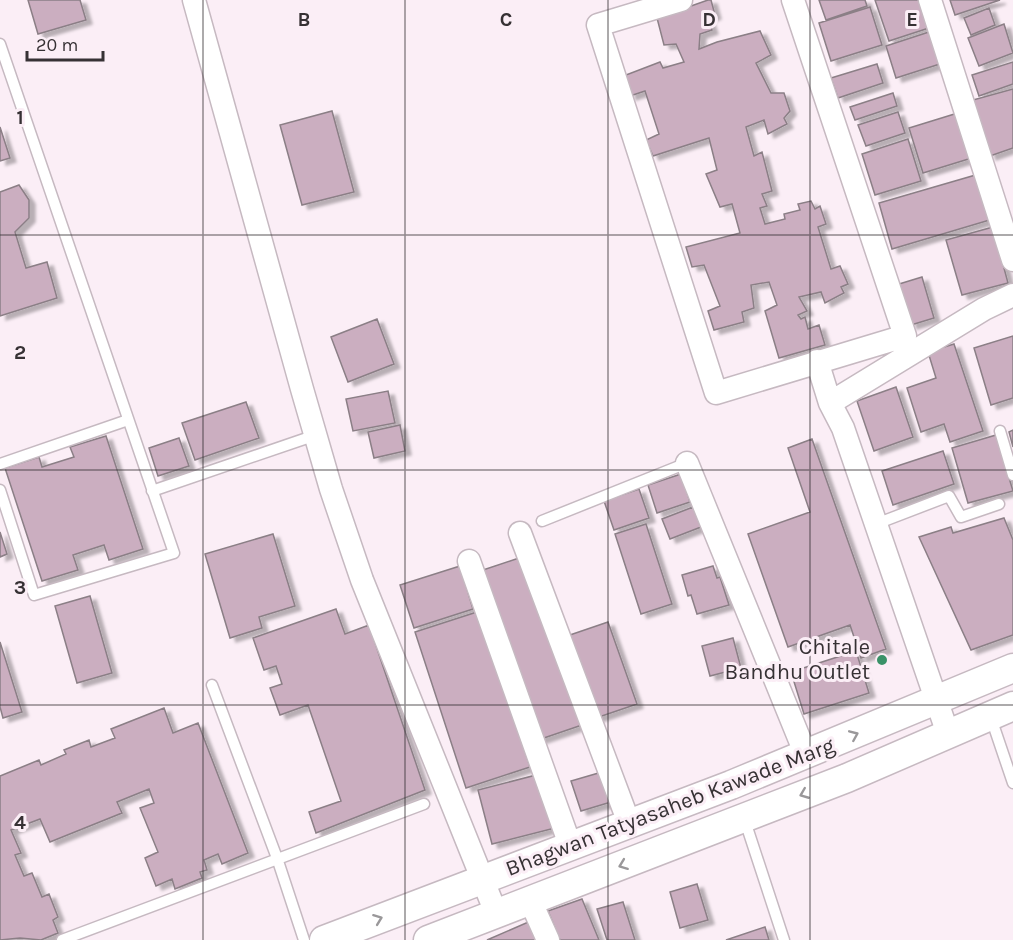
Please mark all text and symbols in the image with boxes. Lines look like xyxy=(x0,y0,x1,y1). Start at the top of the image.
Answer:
text: B xyxy=(298,8,310,31)
text: C xyxy=(500,8,512,31)
text: D xyxy=(702,8,716,31)
text: E xyxy=(906,8,918,31)
scale bar xyxy=(27,24,104,62)
text: 20 m xyxy=(36,34,78,56)
text: 1 xyxy=(16,106,24,129)
text: 2 xyxy=(14,341,26,364)
text: 3 xyxy=(14,576,26,599)
place label: Chitale Bandhu Outlet xyxy=(725,634,870,685)
marker: Chitale Bandhu Outlet xyxy=(875,653,889,667)
one-way arrow xyxy=(848,730,859,742)
street label: Bhagwan Tatyasaheb Kawade Marg xyxy=(502,732,839,882)
one-way arrow xyxy=(800,787,811,799)
text: 4 xyxy=(14,811,26,834)
one-way arrow xyxy=(618,858,629,870)
one-way arrow xyxy=(373,913,383,926)

